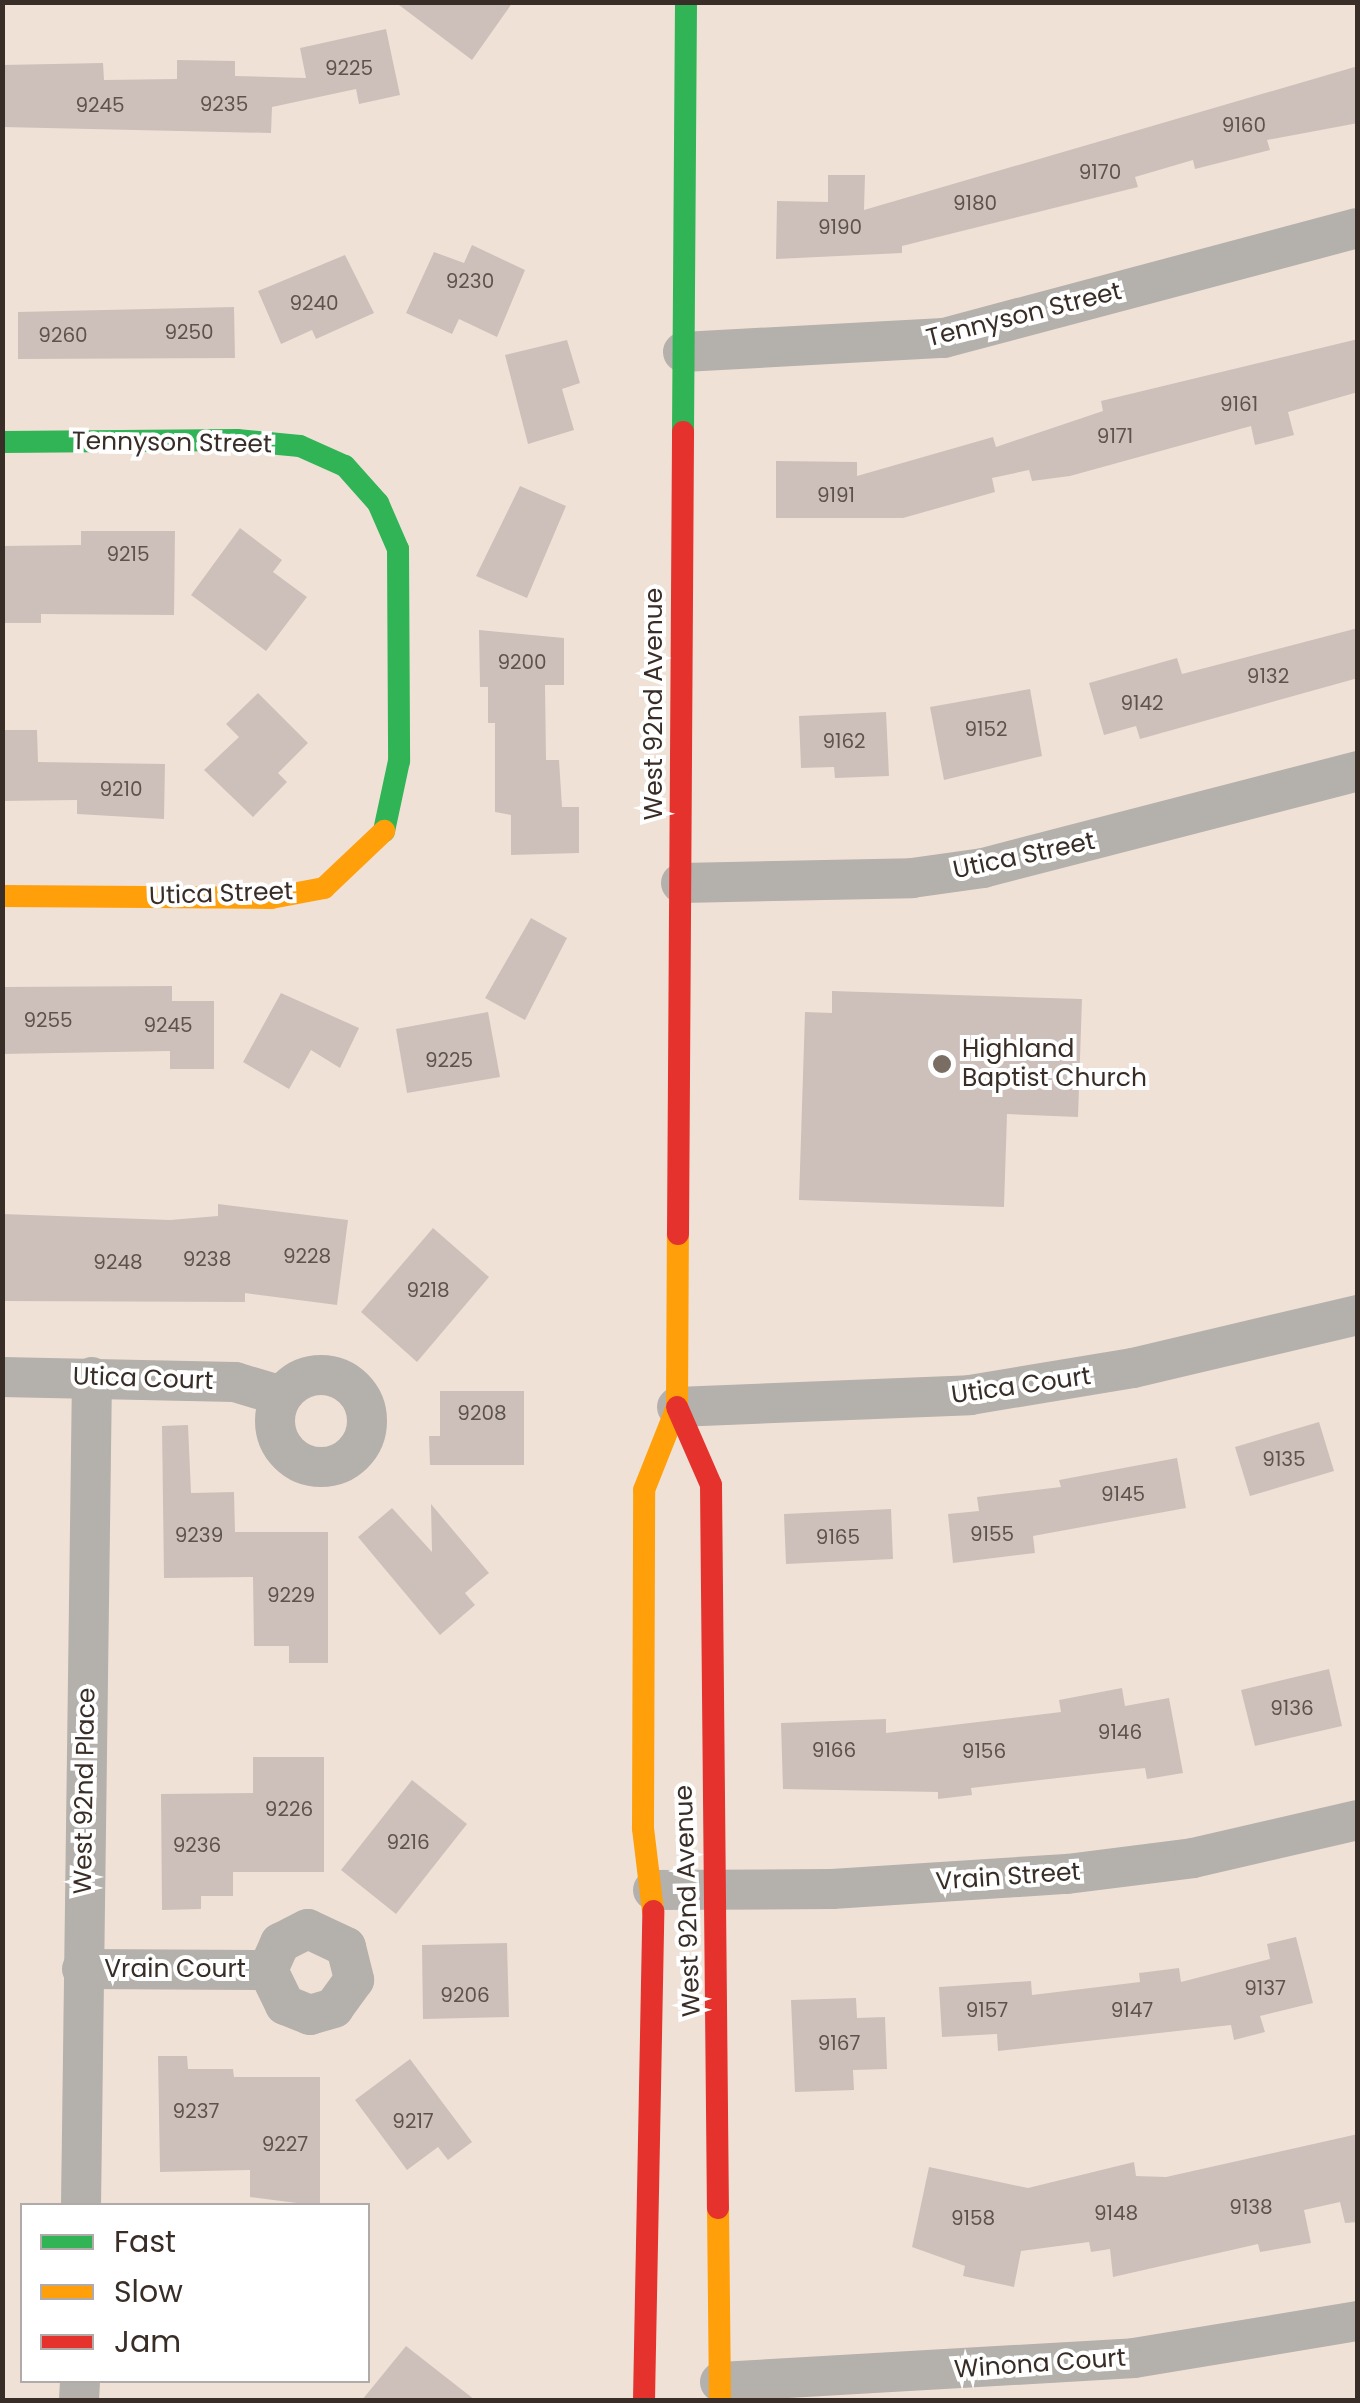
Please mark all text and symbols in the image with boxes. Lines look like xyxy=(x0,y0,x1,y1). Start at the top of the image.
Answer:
house number: 9225 xyxy=(325,56,373,80)
house number: 9235 xyxy=(200,92,248,116)
house number: 9245 xyxy=(75,93,125,117)
house number: 9160 xyxy=(1222,113,1266,137)
house number: 9170 xyxy=(1079,160,1121,184)
house number: 9180 xyxy=(953,191,997,215)
house number: 9190 xyxy=(818,215,862,239)
house number: 9230 xyxy=(446,269,494,293)
street label: Tennyson Street xyxy=(923,276,1125,354)
house number: 9240 xyxy=(289,291,339,315)
house number: 9250 xyxy=(164,320,214,344)
house number: 9260 xyxy=(38,323,88,347)
house number: 9161 xyxy=(1220,392,1258,416)
house number: 9171 xyxy=(1097,424,1133,448)
street label: Tennyson Street xyxy=(72,426,272,460)
house number: 9191 xyxy=(817,483,855,507)
house number: 9215 xyxy=(106,542,150,566)
street label: West 92nd Avenue xyxy=(639,588,669,820)
house number: 9200 xyxy=(497,650,547,674)
house number: 9132 xyxy=(1247,664,1289,688)
house number: 9142 xyxy=(1120,691,1164,715)
house number: 9152 xyxy=(964,717,1008,741)
house number: 9162 xyxy=(822,729,866,753)
house number: 9210 xyxy=(99,777,143,801)
street label: Utica Street xyxy=(950,826,1098,886)
street label: Utica Street xyxy=(148,876,294,912)
house number: 9255 xyxy=(23,1008,73,1032)
house number: 9245 xyxy=(143,1013,193,1037)
place label: Highland Baptist Church xyxy=(962,1035,1147,1094)
house number: 9225 xyxy=(425,1048,473,1072)
marker: Highland Baptist Church xyxy=(931,1053,953,1075)
house number: 9228 xyxy=(283,1244,331,1268)
house number: 9238 xyxy=(183,1247,231,1271)
house number: 9248 xyxy=(93,1250,143,1274)
house number: 9218 xyxy=(406,1278,450,1302)
street label: Utica Court xyxy=(949,1361,1093,1411)
street label: Utica Court xyxy=(72,1362,214,1396)
house number: 9208 xyxy=(457,1401,507,1425)
house number: 9135 xyxy=(1262,1447,1306,1471)
house number: 9145 xyxy=(1101,1482,1145,1506)
house number: 9155 xyxy=(970,1522,1014,1546)
house number: 9239 xyxy=(175,1523,223,1547)
house number: 9165 xyxy=(816,1525,860,1549)
house number: 9229 xyxy=(267,1583,315,1607)
street label: West 92nd Place xyxy=(68,1687,102,1895)
house number: 9136 xyxy=(1270,1696,1314,1720)
house number: 9146 xyxy=(1098,1720,1142,1744)
house number: 9166 xyxy=(812,1738,856,1762)
house number: 9156 xyxy=(962,1739,1006,1763)
street label: West 92nd Avenue xyxy=(669,1784,707,2018)
house number: 9226 xyxy=(265,1797,313,1821)
house number: 9216 xyxy=(386,1830,430,1854)
house number: 9236 xyxy=(173,1833,221,1857)
street label: Vrain Street xyxy=(935,1857,1081,1897)
street label: Vrain Court xyxy=(104,1954,246,1984)
house number: 9137 xyxy=(1244,1976,1286,2000)
house number: 9206 xyxy=(440,1983,490,2007)
house number: 9157 xyxy=(966,1998,1008,2022)
house number: 9147 xyxy=(1111,1998,1153,2022)
house number: 9167 xyxy=(818,2031,860,2055)
house number: 9237 xyxy=(173,2099,219,2123)
house number: 9217 xyxy=(392,2109,434,2133)
house number: 9227 xyxy=(262,2132,308,2156)
house number: 9138 xyxy=(1229,2195,1273,2219)
house number: 9148 xyxy=(1094,2201,1138,2225)
legend xyxy=(20,2203,370,2383)
house number: 9158 xyxy=(951,2206,995,2230)
text: Fast xyxy=(114,2220,176,2263)
text: Slow xyxy=(114,2270,183,2313)
text: Jam xyxy=(114,2320,181,2363)
street label: Winona Court xyxy=(953,2343,1127,2385)

